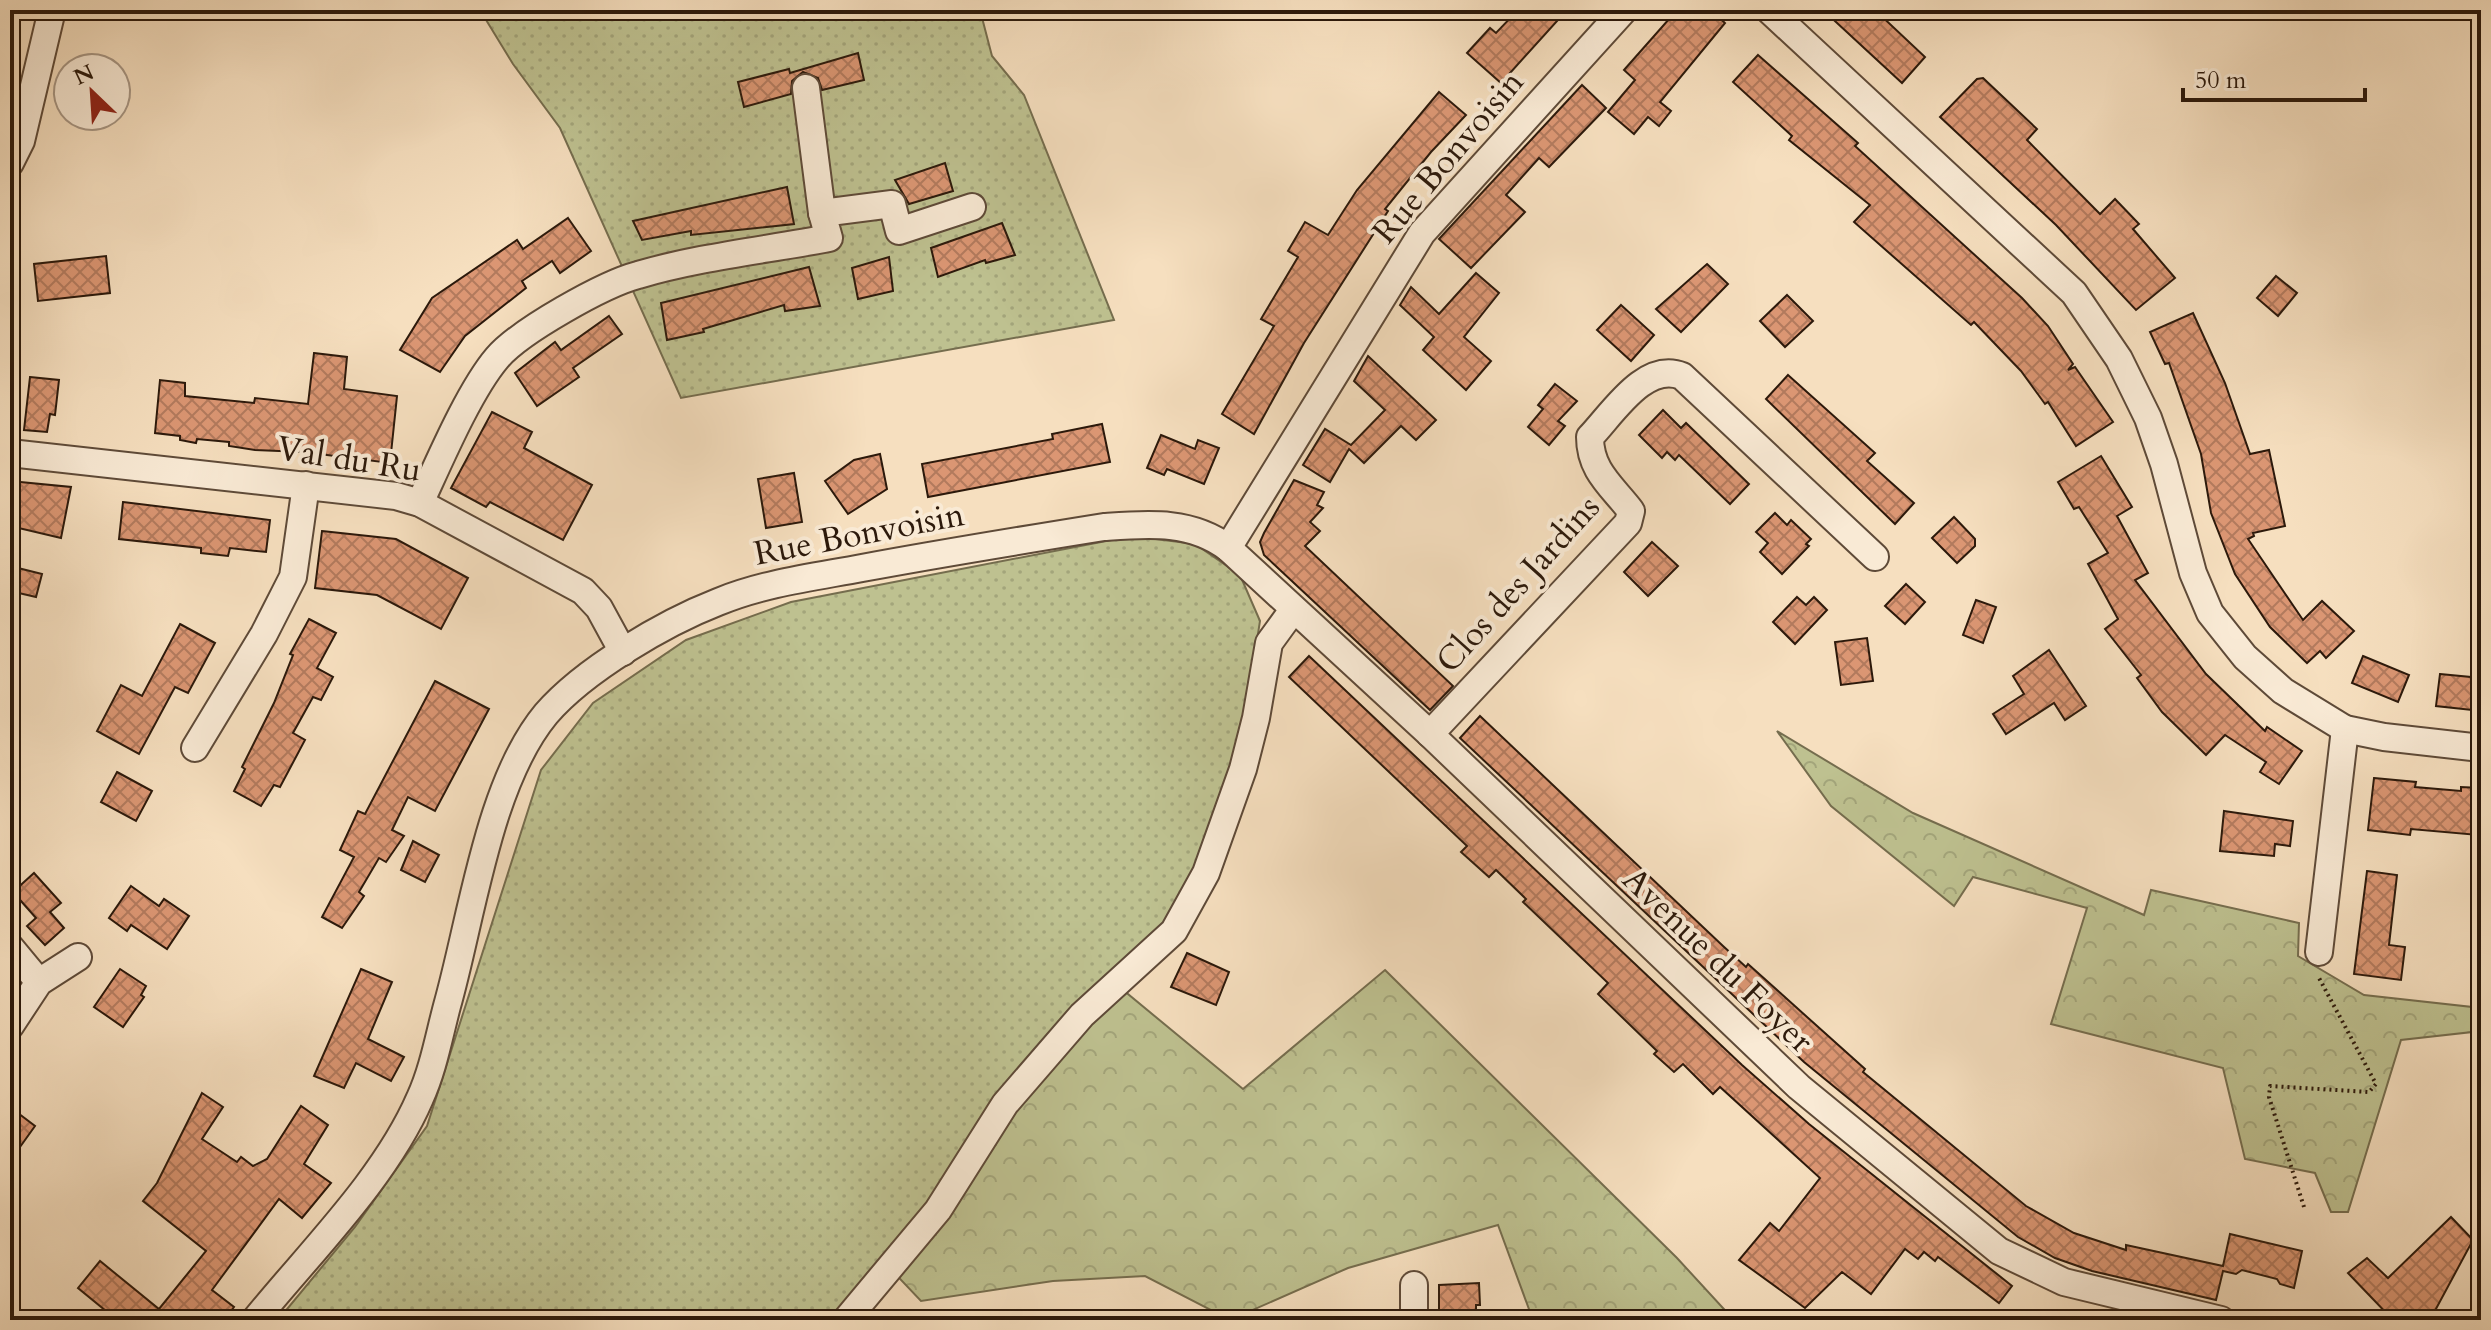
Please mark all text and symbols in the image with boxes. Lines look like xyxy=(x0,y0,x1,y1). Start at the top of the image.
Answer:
north arrow xyxy=(52,52,132,132)
scale bar xyxy=(2183,52,2365,102)
text: N xyxy=(69,57,99,92)
street label: Rue Bonvoisin xyxy=(1362,61,1534,253)
text: 50 m xyxy=(2195,64,2247,97)
street label: Val du Ru xyxy=(274,425,424,493)
street label: Clos des Jardins xyxy=(1426,485,1610,683)
street label: Rue Bonvoisin xyxy=(750,491,968,577)
street label: Avenue du Foyer xyxy=(1613,857,1824,1063)

